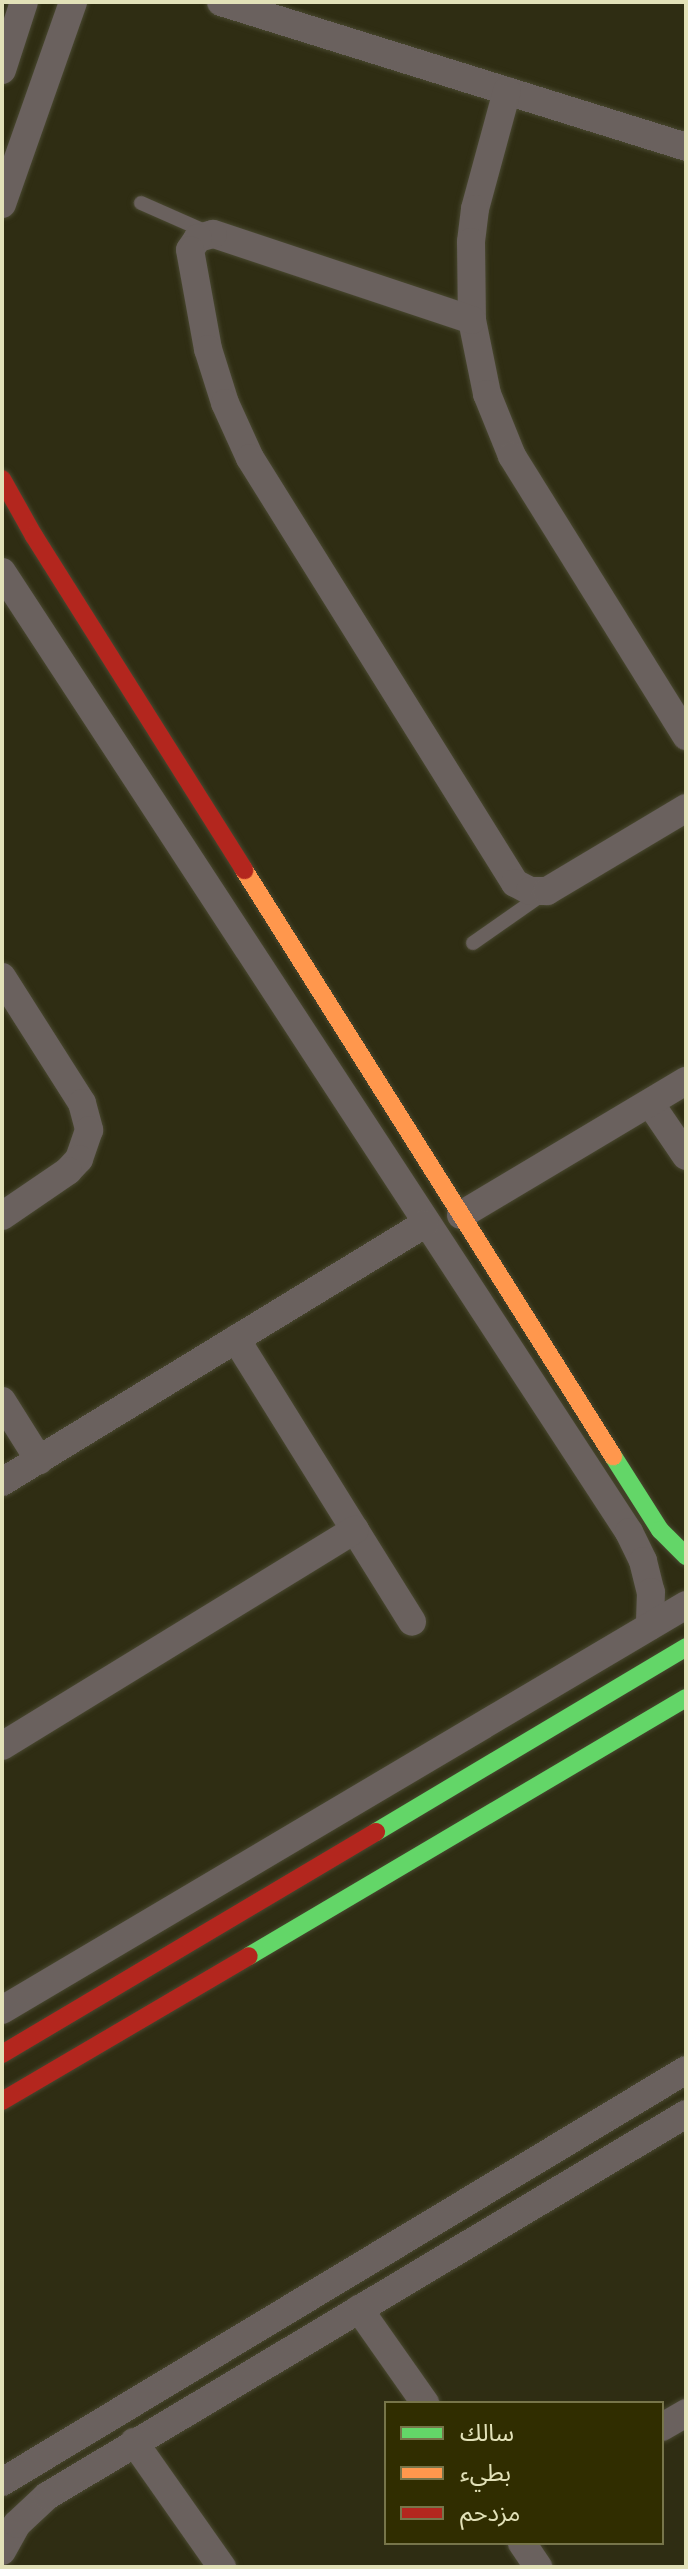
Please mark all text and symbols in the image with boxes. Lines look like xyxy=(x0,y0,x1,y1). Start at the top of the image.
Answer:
legend xyxy=(384,2401,664,2545)
text: سالك xyxy=(460,2419,514,2447)
text: بطيء xyxy=(460,2459,511,2487)
text: مزدحم xyxy=(460,2499,520,2527)

